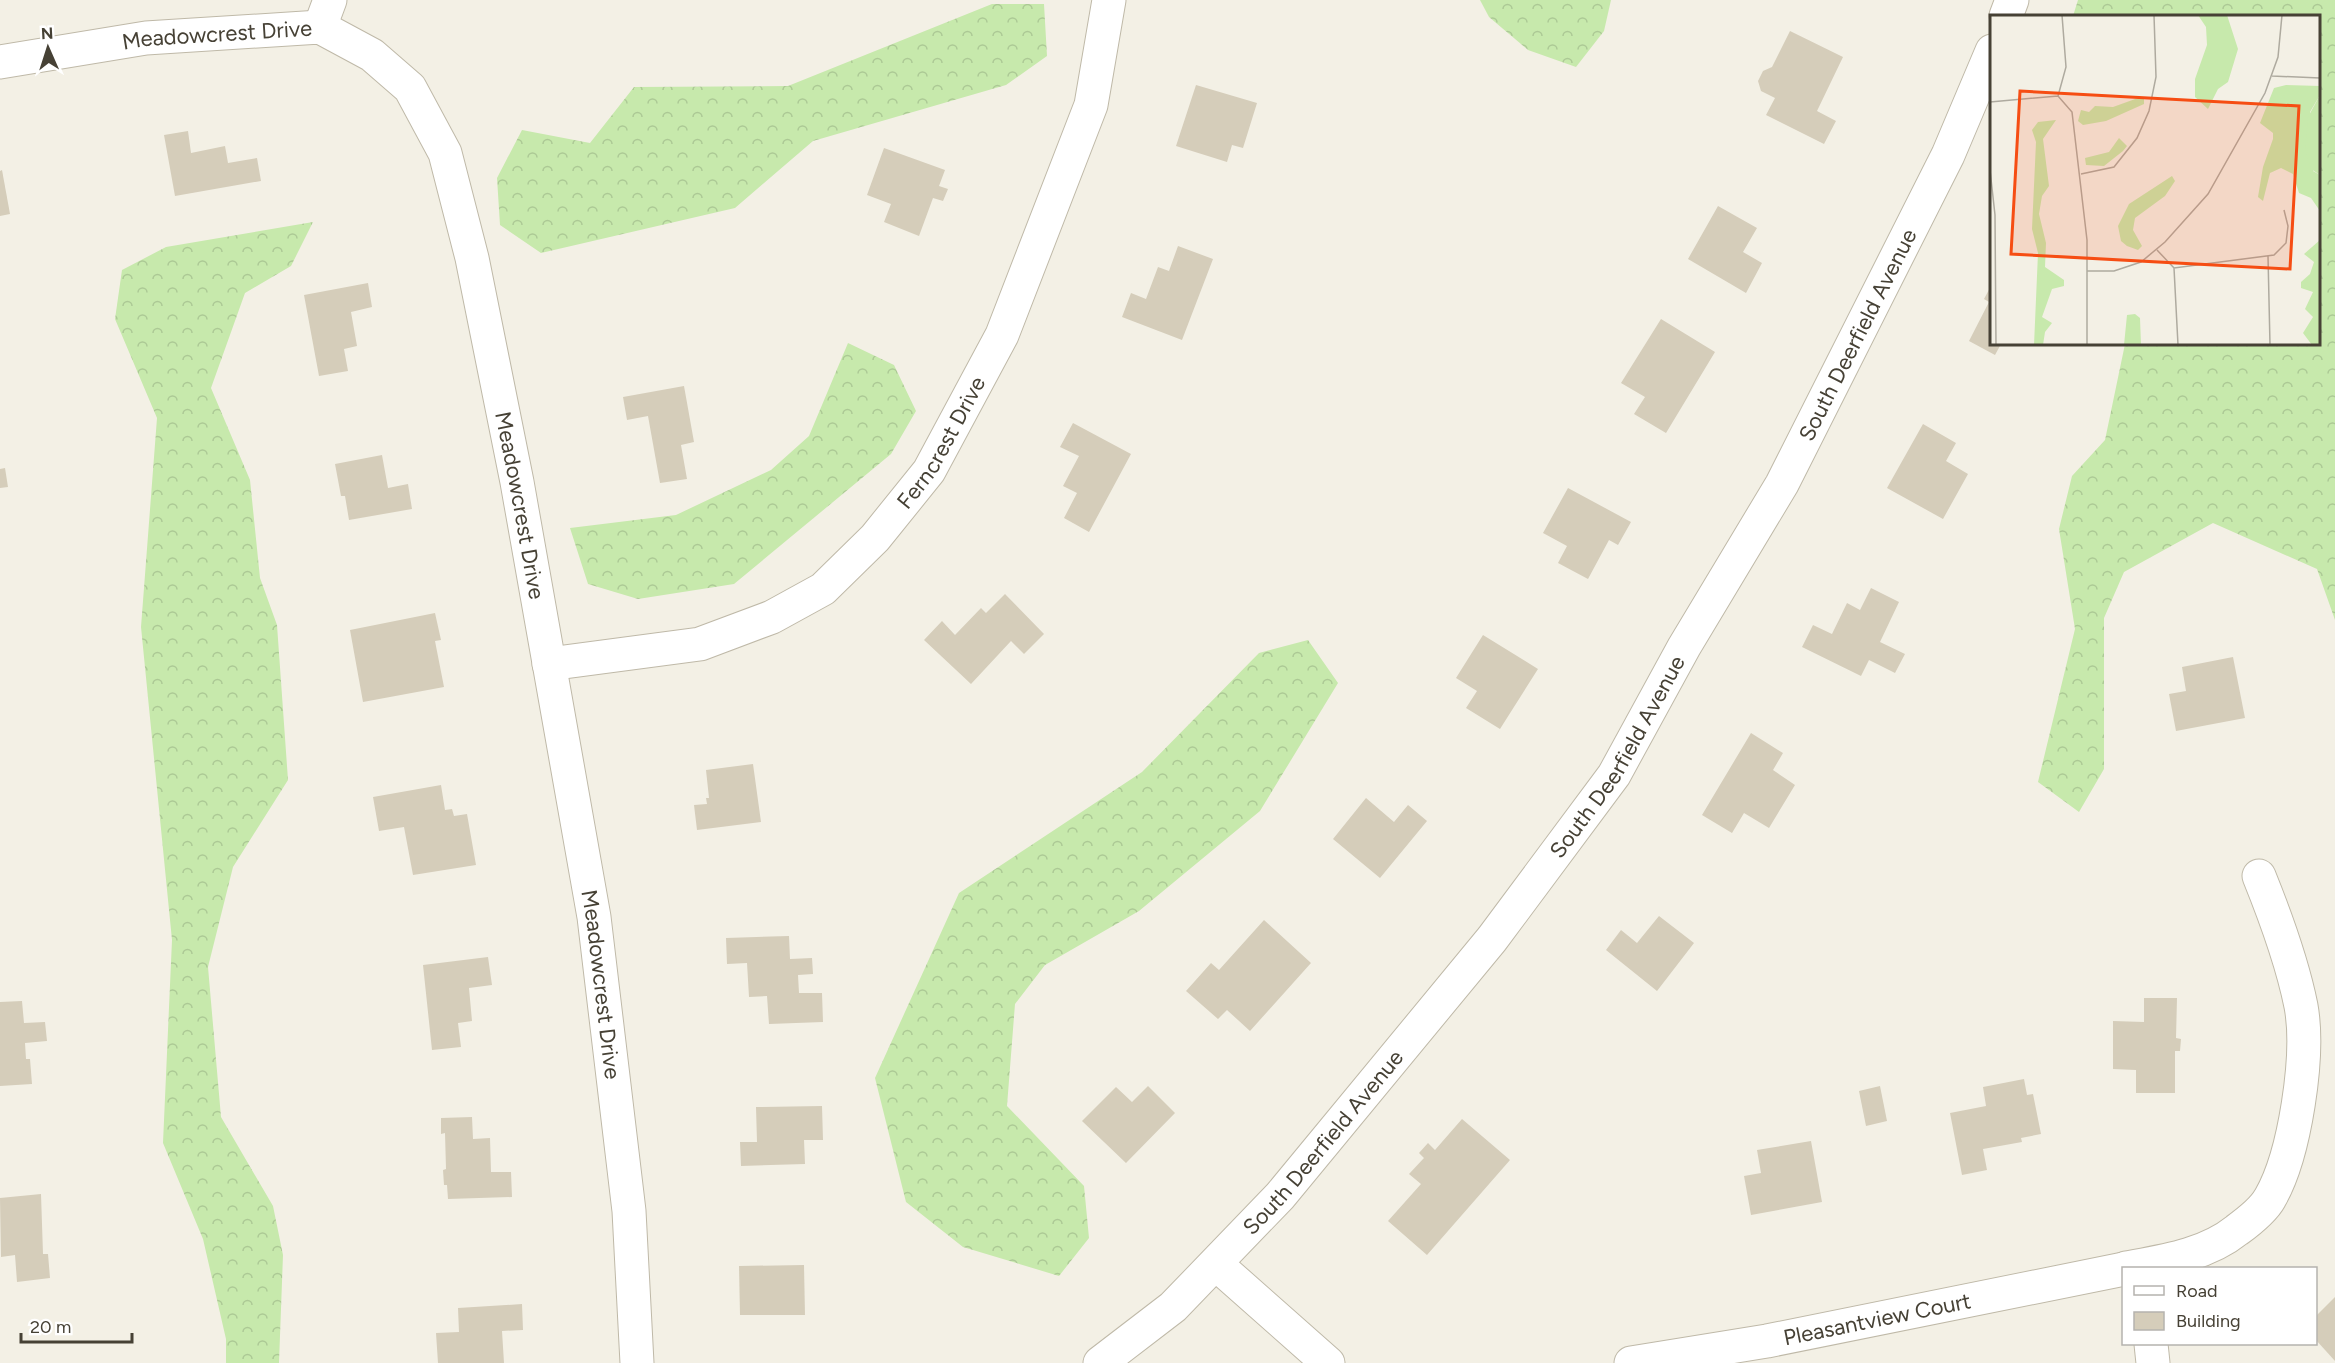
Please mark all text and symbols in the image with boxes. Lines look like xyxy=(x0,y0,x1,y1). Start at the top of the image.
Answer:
street label: Meadowcrest Drive xyxy=(120,15,313,56)
inset map xyxy=(1990,15,2320,345)
north arrow xyxy=(18,18,78,78)
text: N xyxy=(41,24,54,43)
street label: South Deerfield Avenue xyxy=(1793,224,1923,446)
street label: Ferncrest Drive xyxy=(891,372,991,514)
street label: Meadowcrest Drive xyxy=(489,409,551,601)
street label: South Deerfield Avenue xyxy=(1544,651,1691,863)
street label: Meadowcrest Drive xyxy=(575,888,626,1081)
street label: South Deerfield Avenue xyxy=(1237,1044,1409,1240)
legend xyxy=(2122,1267,2317,1345)
text: Road xyxy=(2176,1280,2217,1302)
street label: Pleasantview Court xyxy=(1781,1287,1973,1351)
scale bar xyxy=(21,1306,132,1344)
text: Building xyxy=(2176,1310,2241,1332)
text: 20 m xyxy=(30,1316,71,1338)

